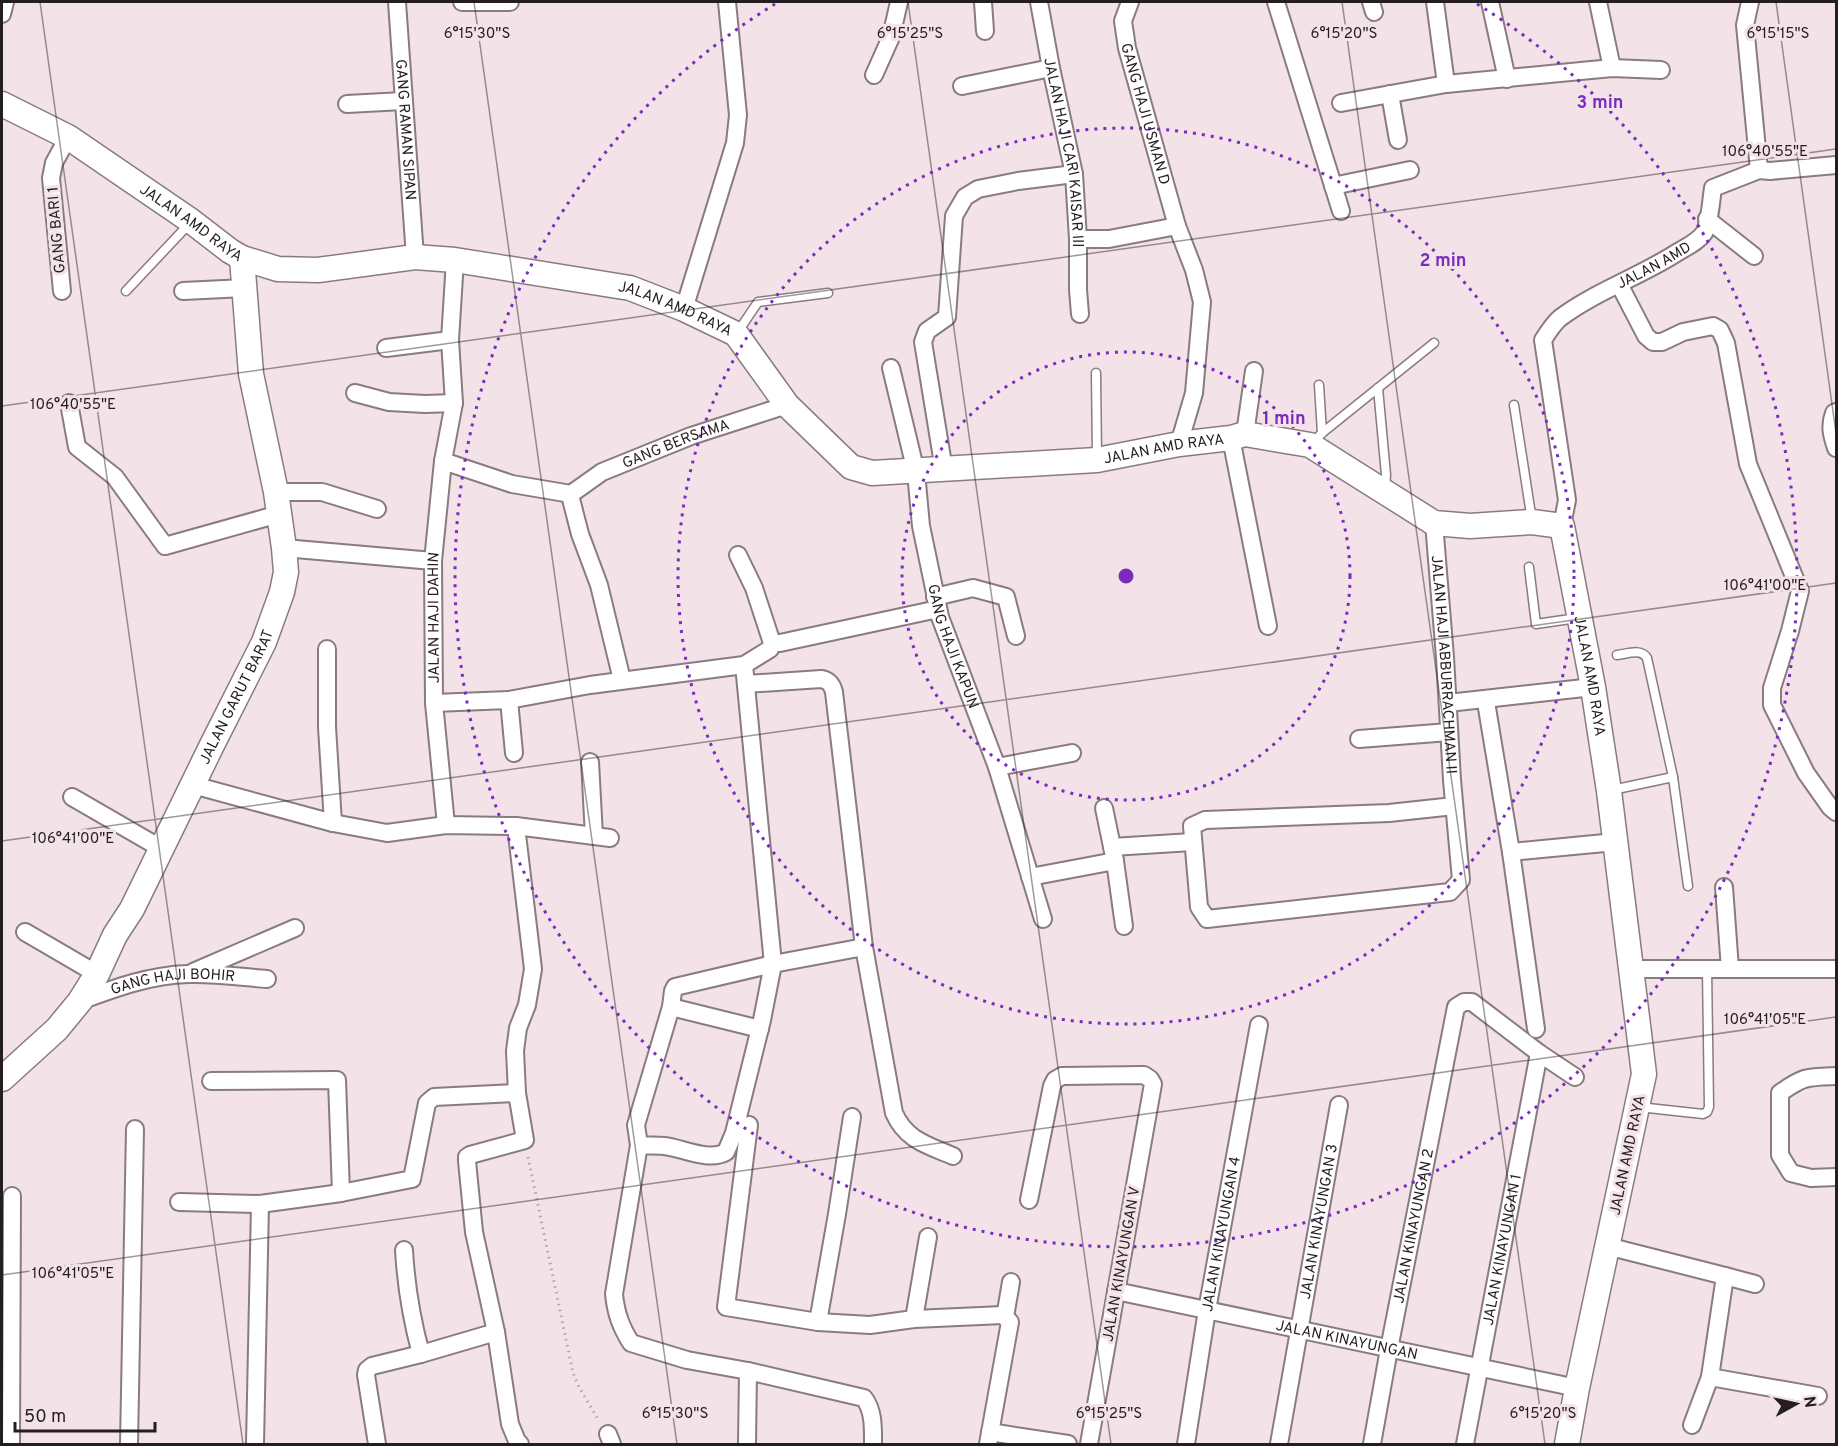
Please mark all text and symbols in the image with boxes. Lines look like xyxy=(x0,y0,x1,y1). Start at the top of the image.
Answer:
text: 6°15'30"S xyxy=(444,25,510,44)
text: 6°15'25"S xyxy=(877,25,943,44)
text: 6°15'20"S xyxy=(1310,25,1378,44)
text: 6°15'15"S xyxy=(1746,25,1810,44)
street label: GANG HAJI USMAN D xyxy=(1115,41,1173,187)
street label: JALAN HAJI CARI KAISAR III xyxy=(1038,57,1086,247)
street label: GANG RAMAN SIPAN xyxy=(390,59,419,201)
text: 3 min xyxy=(1577,92,1623,115)
text: 106°40'55"E xyxy=(1722,143,1808,162)
street label: JALAN AMD RAYA xyxy=(135,181,245,267)
street label: GANG BARI 1 xyxy=(44,186,71,274)
street label: JALAN AMD xyxy=(1614,238,1695,294)
text: 2 min xyxy=(1419,250,1467,273)
street label: JALAN AMD RAYA xyxy=(617,278,735,342)
text: 106°40'55"E xyxy=(30,396,116,415)
text: 1 min xyxy=(1262,408,1306,431)
street label: GANG BERSAMA xyxy=(620,416,732,474)
street label: JALAN AMD RAYA xyxy=(1102,431,1225,469)
street label: JALAN HAJI DAHIN xyxy=(425,551,445,683)
street label: JALAN HAJI ABBURRACHMAN II xyxy=(1426,555,1460,775)
centre of rings xyxy=(1116,566,1136,586)
text: 106°41'00"E xyxy=(1724,577,1806,596)
street label: GANG HAJI KAPUN xyxy=(922,582,982,712)
street label: JALAN AMD RAYA xyxy=(1568,614,1608,738)
street label: JALAN GARUT BARAT xyxy=(196,627,279,768)
text: 106°41'00"E xyxy=(32,830,114,849)
street label: GANG HAJI BOHIR xyxy=(108,966,236,1000)
text: 106°41'05"E xyxy=(1724,1011,1806,1030)
street label: JALAN AMD RAYA xyxy=(1606,1094,1650,1217)
street label: JALAN KINAYUNGAN 3 xyxy=(1297,1143,1343,1301)
street label: JALAN KINAYUNGAN 2 xyxy=(1390,1147,1439,1305)
street label: JALAN KINAYUNGAN 4 xyxy=(1199,1155,1246,1313)
street label: JALAN KINAYUNGAN 1 xyxy=(1480,1172,1527,1327)
street label: JALAN KINAYUNGAN V xyxy=(1099,1185,1146,1343)
text: 106°41'05"E xyxy=(32,1265,114,1284)
street label: JALAN KINAYUNGAN xyxy=(1274,1317,1419,1365)
north arrow xyxy=(1766,1374,1826,1434)
scale bar xyxy=(15,1395,154,1433)
text: N xyxy=(1798,1395,1820,1409)
text: 6°15'30"S xyxy=(642,1405,708,1424)
text: 6°15'25"S xyxy=(1076,1405,1142,1424)
text: 6°15'20"S xyxy=(1509,1405,1577,1424)
text: 50 m xyxy=(24,1406,66,1429)

